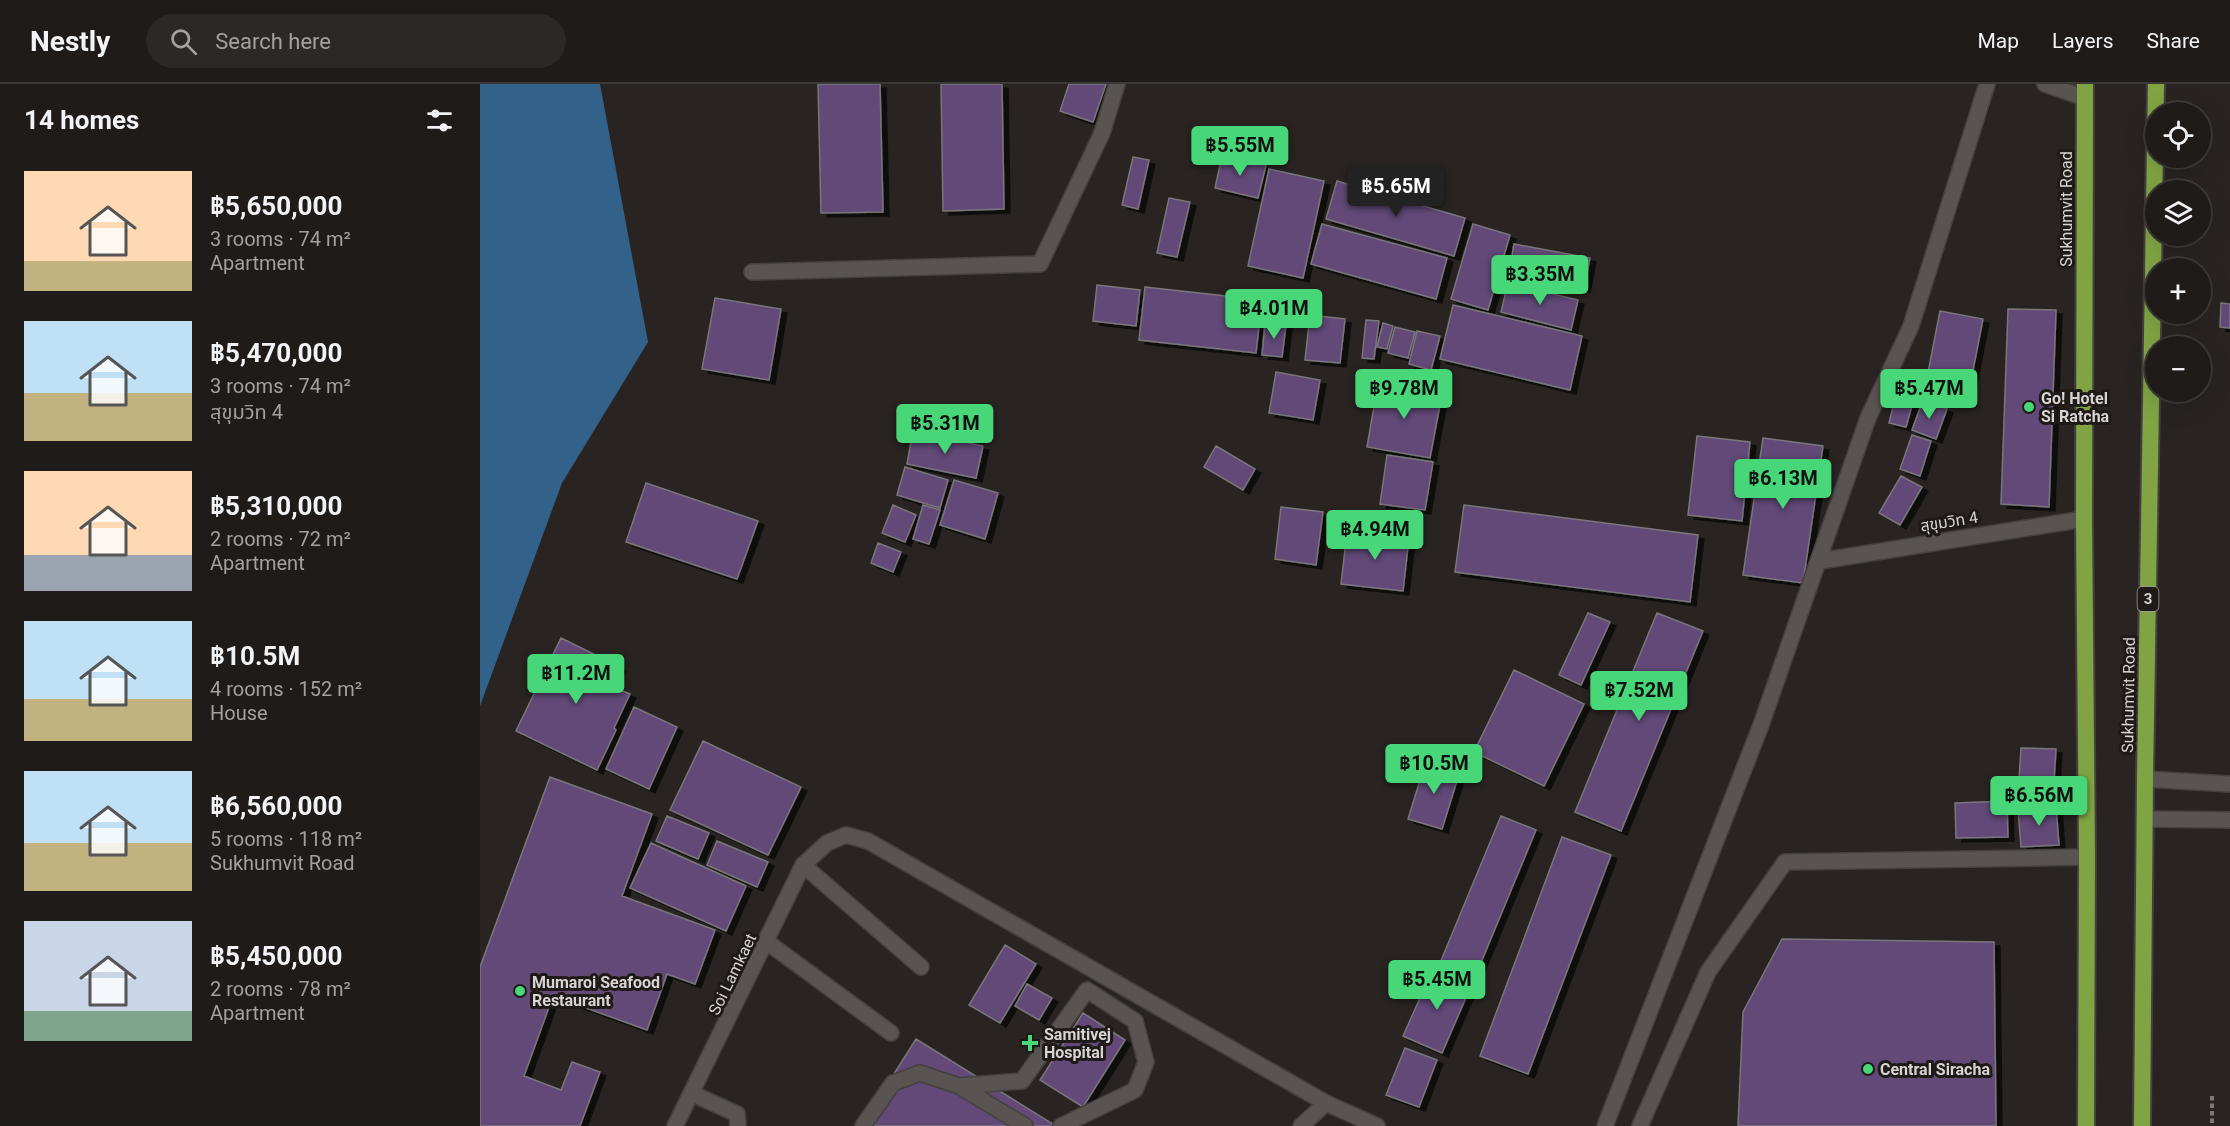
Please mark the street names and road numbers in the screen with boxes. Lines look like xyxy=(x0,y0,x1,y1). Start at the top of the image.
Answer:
street label: Sukhumvit Road xyxy=(2057,151,2076,267)
street label: สุขุมวิท 4 xyxy=(1919,508,1979,535)
road number: 3 xyxy=(2138,587,2158,611)
street label: Sukhumvit Road xyxy=(2118,637,2139,753)
street label: Soi Lamkaet xyxy=(705,930,760,1018)

